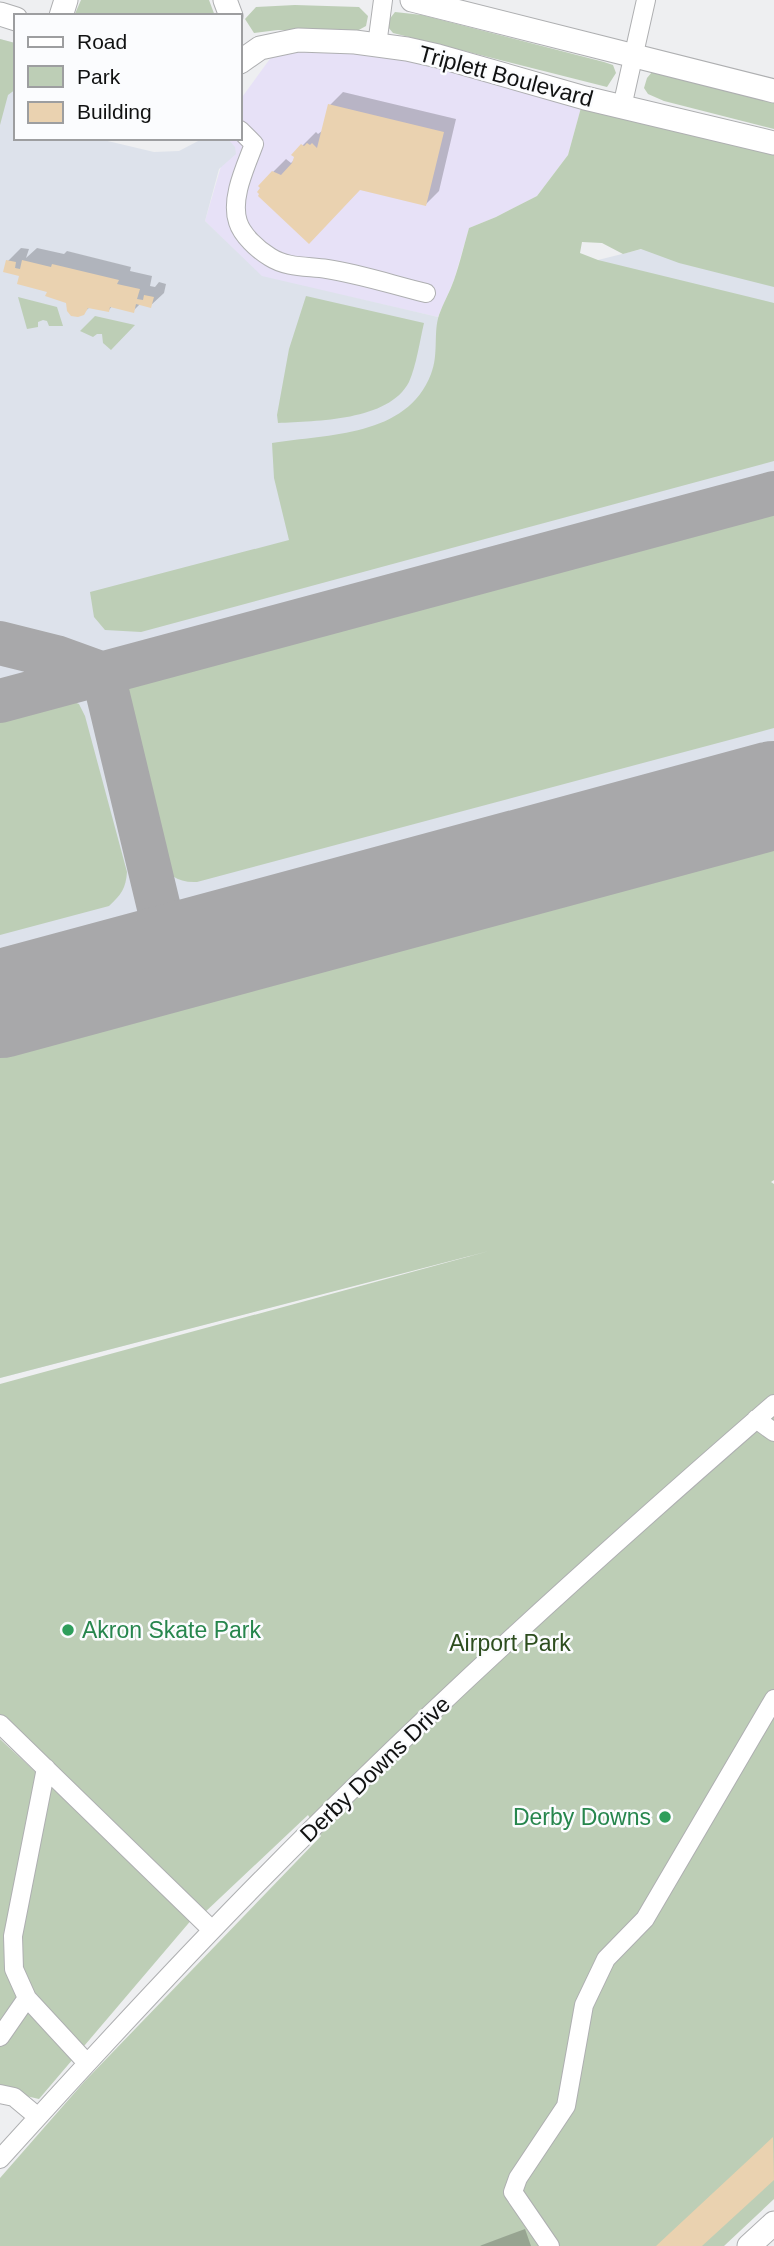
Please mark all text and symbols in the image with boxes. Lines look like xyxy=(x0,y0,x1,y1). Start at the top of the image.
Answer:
legend xyxy=(14,14,242,140)
text: Road xyxy=(77,30,127,53)
street label: Triplett Boulevard xyxy=(416,40,596,112)
text: Park xyxy=(77,65,121,88)
text: Building xyxy=(77,100,152,123)
place label: Akron Skate Park xyxy=(82,1617,261,1643)
marker: Akron Skate Park xyxy=(60,1622,76,1638)
park label: Airport Park xyxy=(449,1630,571,1656)
street label: Derby Downs Drive xyxy=(295,1691,455,1847)
place label: Derby Downs xyxy=(513,1804,651,1830)
marker: Derby Downs xyxy=(657,1809,673,1825)

